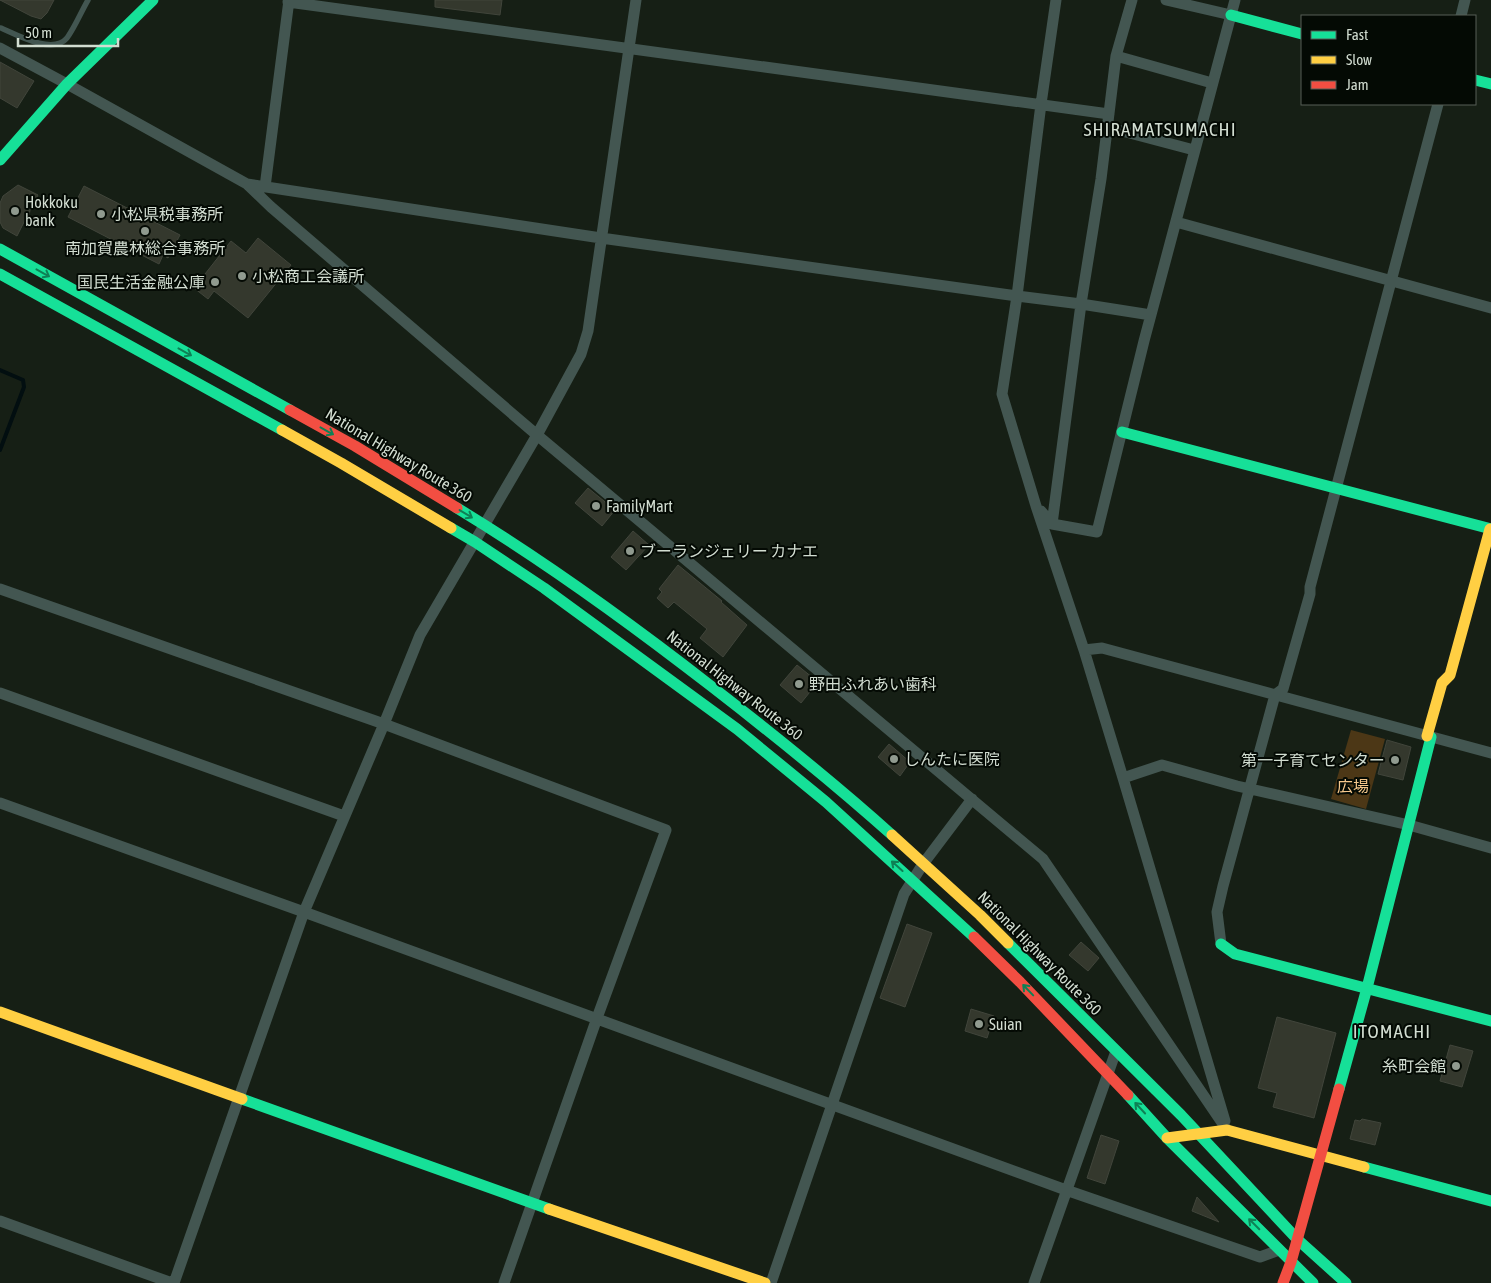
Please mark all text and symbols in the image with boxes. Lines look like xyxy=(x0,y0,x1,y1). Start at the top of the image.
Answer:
scale bar xyxy=(18,15,118,47)
legend xyxy=(1301,15,1476,105)
text: 50 m xyxy=(25,24,52,41)
text: Fast xyxy=(1346,26,1368,43)
text: Slow xyxy=(1346,51,1372,68)
text: Jam xyxy=(1346,76,1369,93)
district label: SHIRAMATSUMACHI xyxy=(1084,118,1236,140)
place label: Hokkoku bank xyxy=(25,193,78,229)
marker: Hokkoku bank xyxy=(9,205,21,217)
place label: 小松県税事務所 xyxy=(111,205,223,223)
marker: 小松県税事務所 xyxy=(95,208,107,220)
marker: 南加賀農林総合事務所 xyxy=(139,225,151,237)
place label: 南加賀農林総合事務所 xyxy=(65,239,225,257)
place label: 小松商工会議所 xyxy=(252,267,364,285)
one-way arrow xyxy=(35,268,49,278)
marker: 小松商工会議所 xyxy=(236,270,248,282)
place label: 国民生活金融公庫 xyxy=(77,273,205,291)
marker: 国民生活金融公庫 xyxy=(209,276,221,288)
one-way arrow xyxy=(177,347,191,357)
street label: National Highway Route 360 xyxy=(322,404,475,507)
one-way arrow xyxy=(319,426,333,436)
place label: FamilyMart xyxy=(606,497,673,516)
marker: FamilyMart xyxy=(590,500,602,512)
one-way arrow xyxy=(459,509,473,519)
place label: ブーランジェリー カナエ xyxy=(640,542,818,560)
marker: ブーランジェリー カナエ xyxy=(624,545,636,557)
street label: National Highway Route 360 xyxy=(663,626,806,744)
place label: 野田ふれあい歯科 xyxy=(809,675,937,693)
marker: 野田ふれあい歯科 xyxy=(793,678,805,690)
place label: しんたに医院 xyxy=(904,750,1000,768)
place label: 第一子育てセンター xyxy=(1241,751,1385,769)
marker: しんたに医院 xyxy=(888,753,900,765)
marker: 第一子育てセンター xyxy=(1389,754,1401,766)
park label: 広場 xyxy=(1337,777,1369,795)
one-way arrow xyxy=(891,860,904,872)
street label: National Highway Route 360 xyxy=(974,887,1106,1019)
one-way arrow xyxy=(1022,984,1034,996)
place label: Suian xyxy=(989,1015,1022,1033)
marker: Suian xyxy=(973,1018,985,1030)
district label: ITOMACHI xyxy=(1353,1020,1431,1042)
place label: 糸町会館 xyxy=(1382,1057,1446,1075)
marker: 糸町会館 xyxy=(1450,1060,1462,1072)
one-way arrow xyxy=(1134,1101,1146,1114)
one-way arrow xyxy=(1247,1218,1260,1230)

